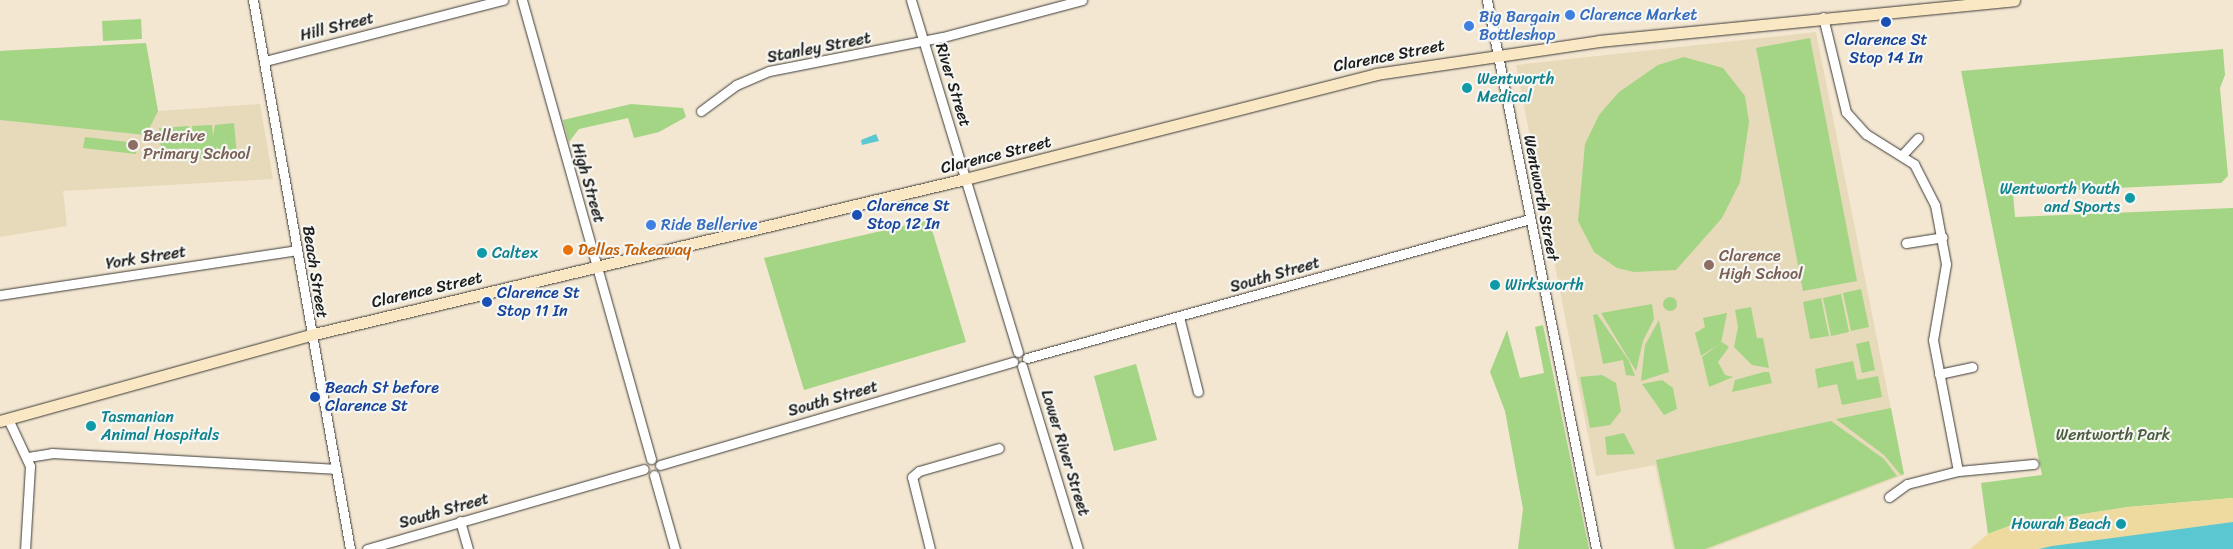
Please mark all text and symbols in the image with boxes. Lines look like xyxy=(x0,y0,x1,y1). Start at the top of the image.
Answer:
place label: Clarence Market xyxy=(1580,5,1697,25)
place label: Big Bargain Bottleshop xyxy=(1479,7,1560,45)
street label: Hill Street xyxy=(298,9,376,45)
marker: Clarence Market xyxy=(1564,9,1576,21)
marker: Clarence St Stop 14 In xyxy=(1880,16,1892,28)
marker: Big Bargain Bottleshop xyxy=(1463,20,1475,32)
street label: Stanley Street xyxy=(765,29,873,67)
place label: Clarence St Stop 14 In xyxy=(1845,30,1927,68)
street label: Clarence Street xyxy=(1332,36,1446,76)
street label: River Street xyxy=(931,41,975,129)
place label: Wentworth Medical xyxy=(1477,69,1554,107)
marker: Wentworth Medical xyxy=(1461,82,1473,94)
place label: Bellerive Primary School xyxy=(143,126,250,164)
street label: Clarence Street xyxy=(939,132,1053,178)
street label: Wentworth Street xyxy=(1519,133,1563,263)
marker: Bellerive Primary School xyxy=(127,139,139,151)
street label: High Street xyxy=(567,141,609,225)
place label: Wentworth Youth and Sports xyxy=(1999,179,2120,217)
marker: Wentworth Youth and Sports xyxy=(2124,192,2136,204)
place label: Clarence St Stop 12 In xyxy=(867,196,950,234)
marker: Clarence St Stop 12 In xyxy=(851,209,863,221)
place label: Ride Bellerive xyxy=(661,215,758,235)
marker: Ride Bellerive xyxy=(645,219,657,231)
street label: Beach Street xyxy=(298,224,332,320)
place label: Dellas Takeaway xyxy=(578,240,691,260)
street label: York Street xyxy=(105,242,187,274)
place label: Caltex xyxy=(492,243,538,263)
marker: Dellas Takeaway xyxy=(562,244,574,256)
place label: Clarence High School xyxy=(1719,246,1803,284)
marker: Caltex xyxy=(476,247,488,259)
street label: South Street xyxy=(1228,253,1322,297)
marker: Clarence High School xyxy=(1703,259,1715,271)
street label: Clarence Street xyxy=(370,268,484,312)
place label: Wirksworth xyxy=(1505,275,1584,295)
marker: Wirksworth xyxy=(1489,279,1501,291)
place label: Clarence St Stop 11 In xyxy=(497,283,580,321)
marker: Clarence St Stop 11 In xyxy=(481,296,493,308)
street label: South Street xyxy=(786,377,880,421)
place label: Beach St before Clarence St xyxy=(325,378,439,416)
street label: Lower River Street xyxy=(1036,387,1094,519)
marker: Beach St before Clarence St xyxy=(309,391,321,403)
place label: Tasmanian Animal Hospitals xyxy=(101,407,220,445)
marker: Tasmanian Animal Hospitals xyxy=(85,420,97,432)
park label: Wentworth Park xyxy=(2056,425,2170,445)
street label: South Street xyxy=(397,489,491,533)
place label: Howrah Beach xyxy=(2011,514,2111,534)
marker: Howrah Beach xyxy=(2115,518,2127,530)

